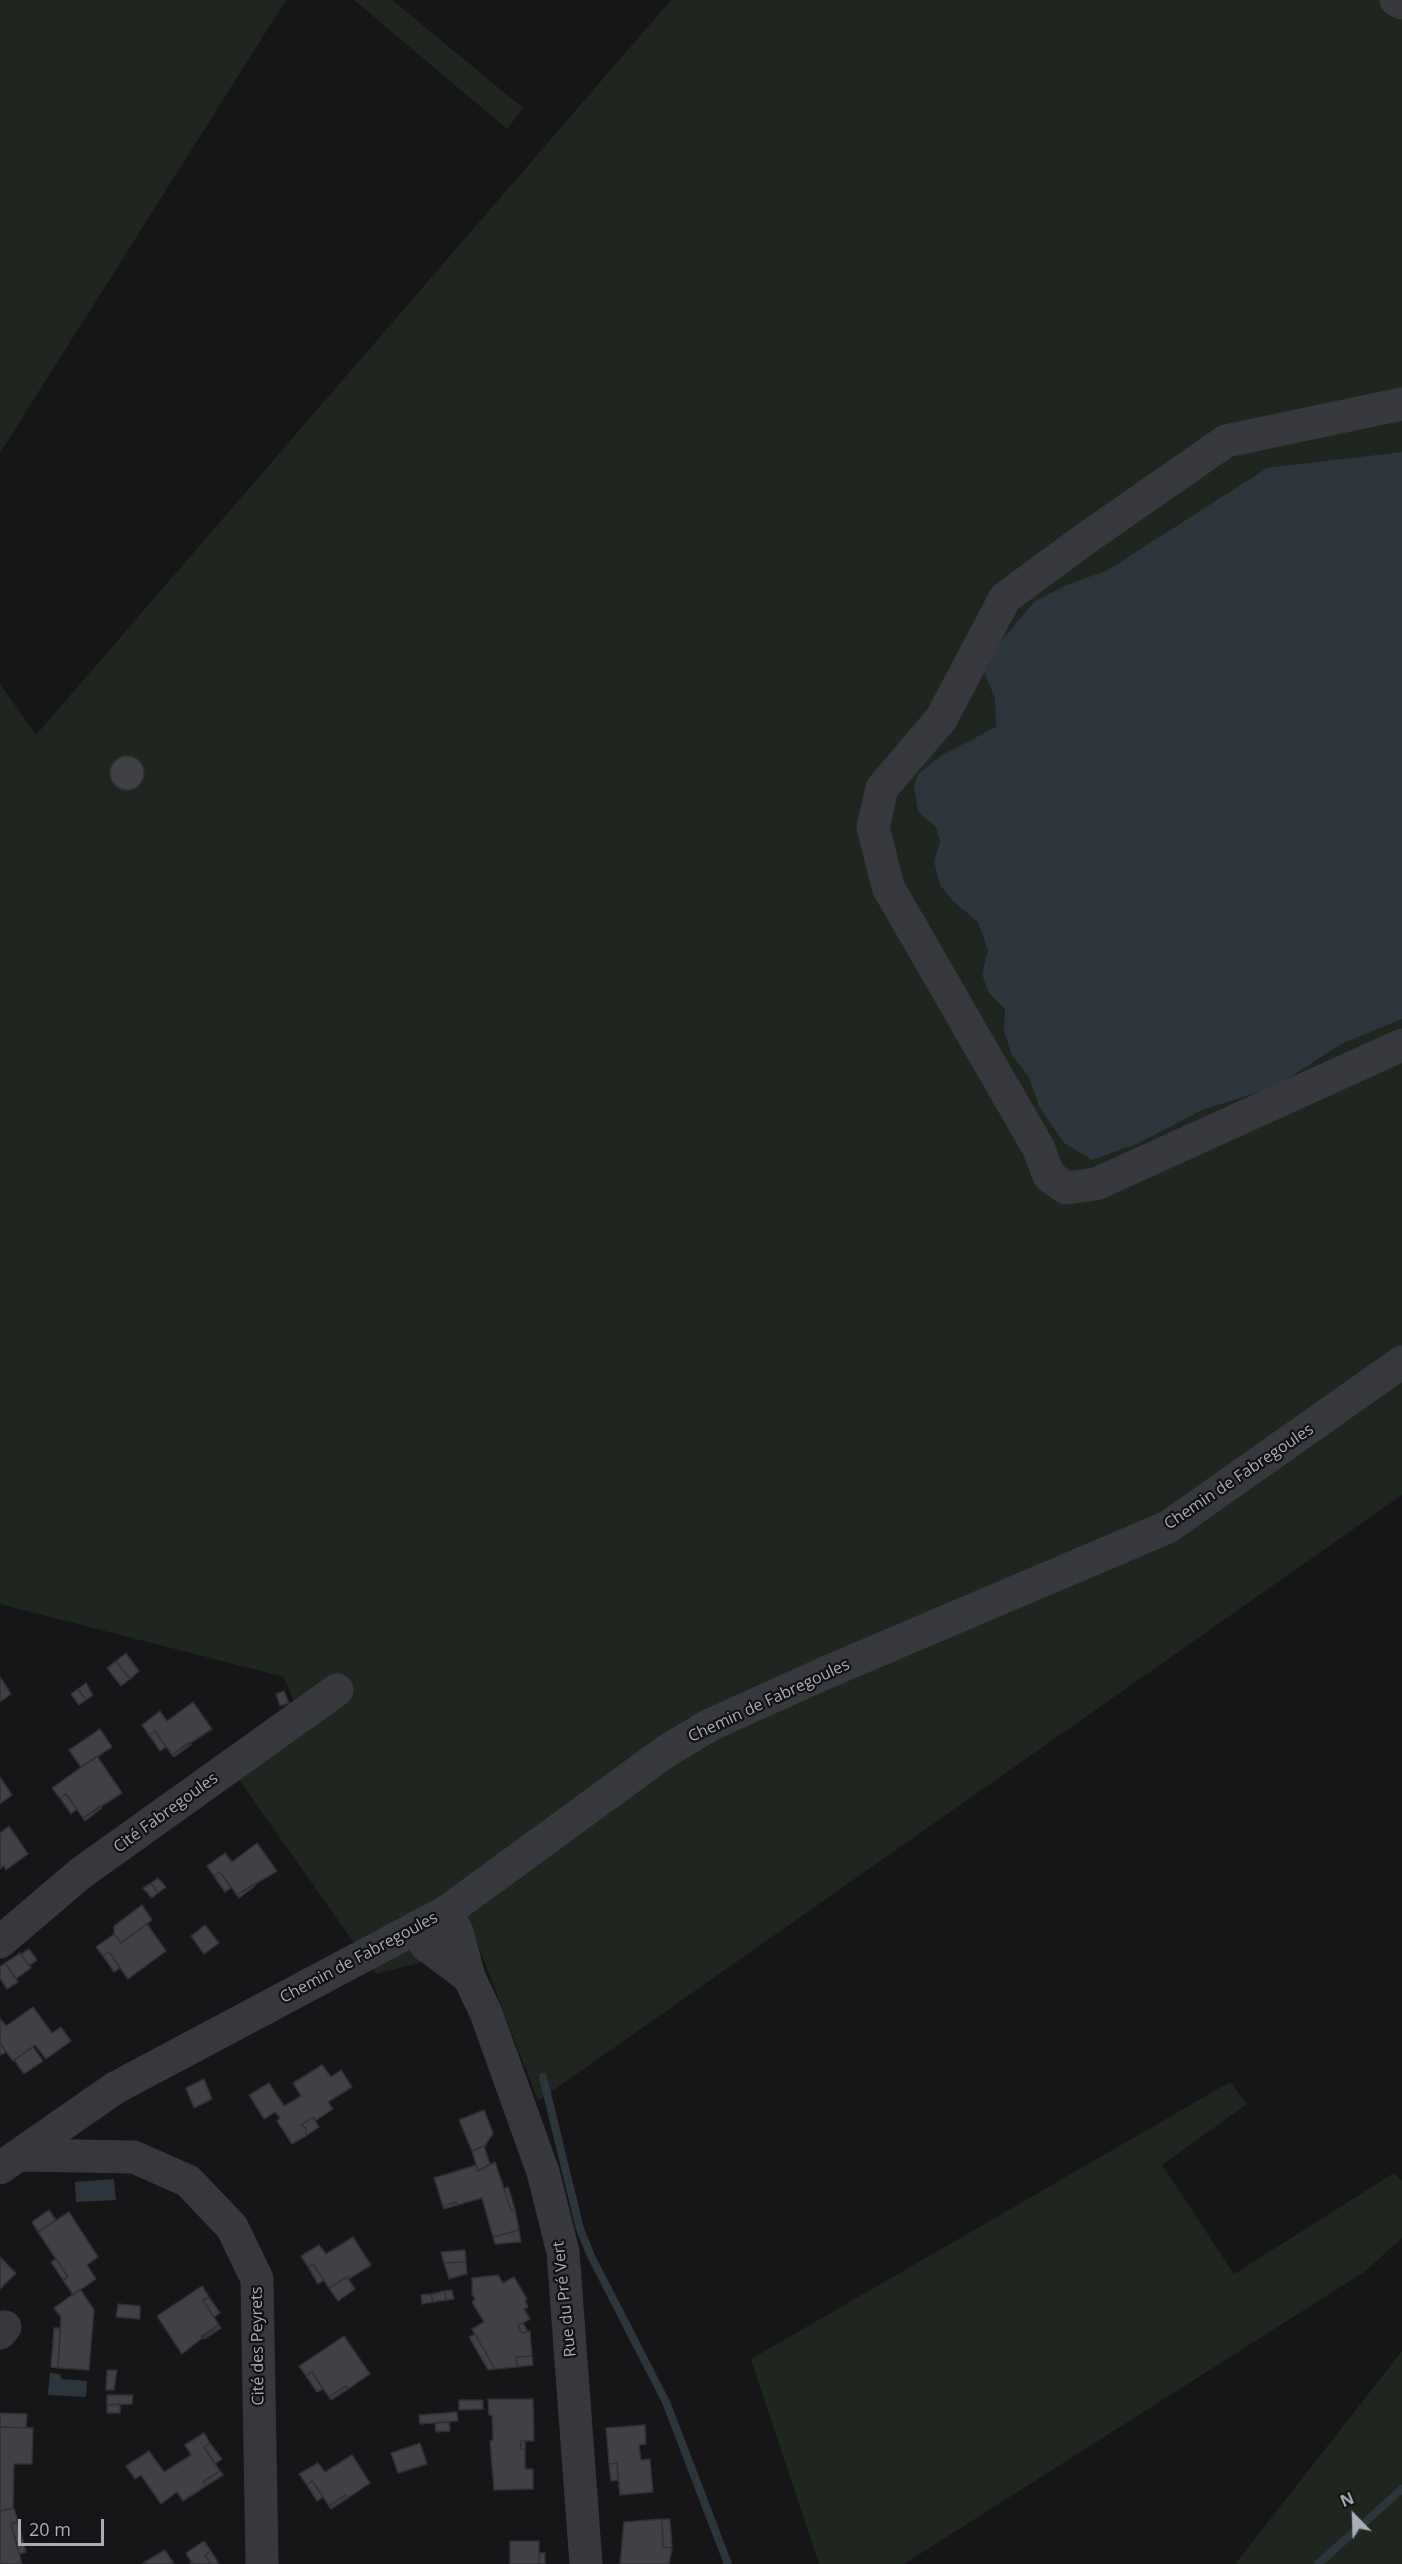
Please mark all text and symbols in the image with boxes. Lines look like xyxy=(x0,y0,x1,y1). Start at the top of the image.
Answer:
street label: Chemin de Fabregoules xyxy=(1161,1420,1317,1534)
street label: Chemin de Fabregoules xyxy=(685,1655,853,1747)
street label: Cité Fabregoules xyxy=(110,1769,222,1857)
street label: Chemin de Fabregoules xyxy=(277,1908,441,2008)
street label: Rue du Pré Vert xyxy=(549,2240,581,2358)
street label: Cité des Peyrets xyxy=(247,2286,269,2406)
north arrow xyxy=(1324,2486,1384,2546)
text: N xyxy=(1337,2487,1357,2512)
scale bar xyxy=(21,2507,106,2545)
text: 20 m xyxy=(29,2517,71,2541)

